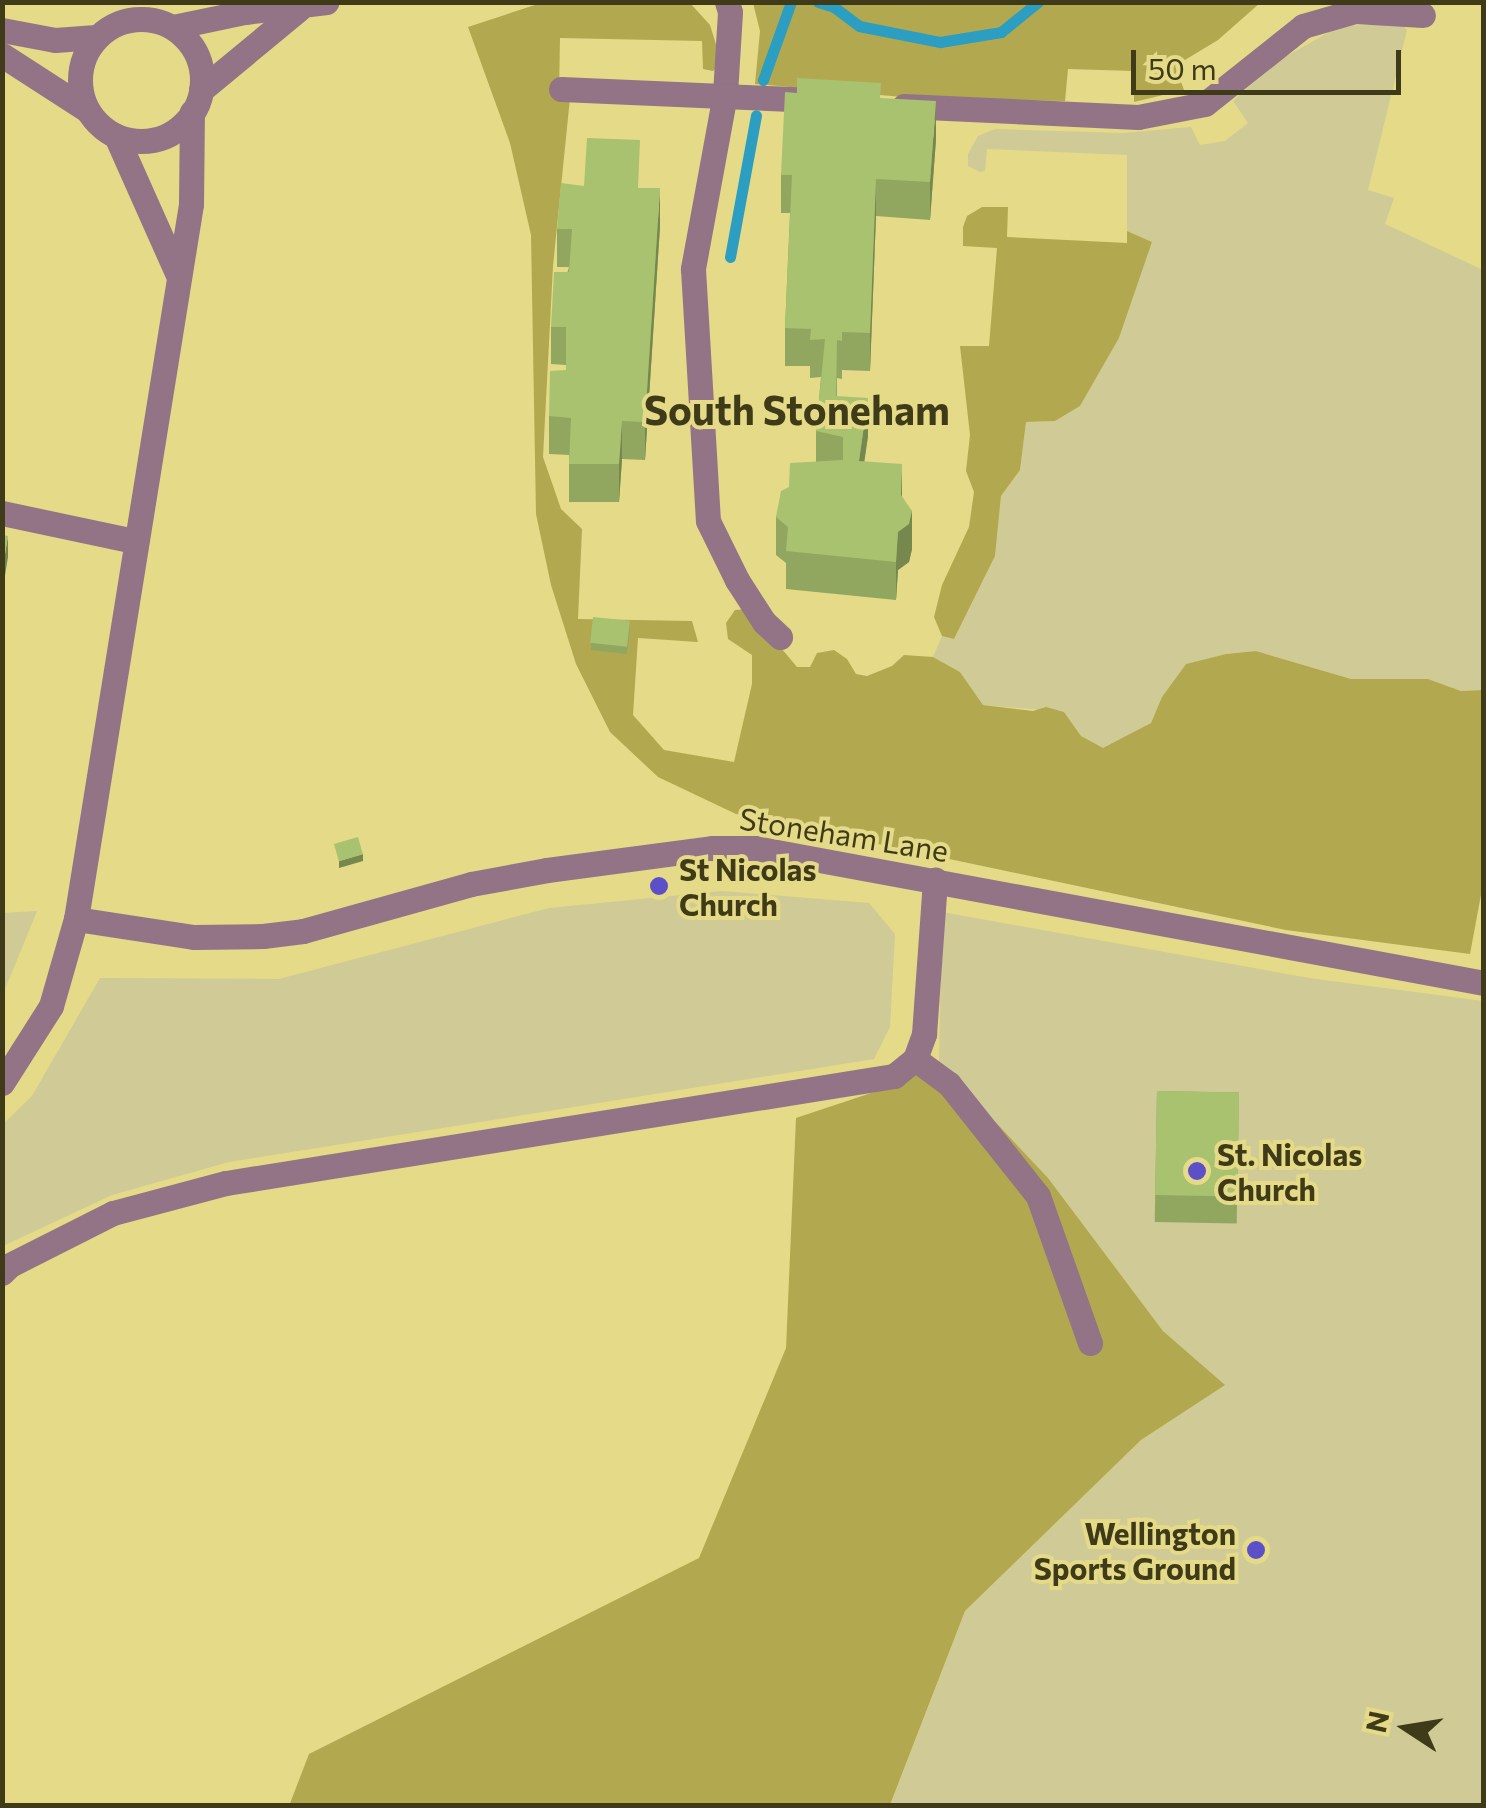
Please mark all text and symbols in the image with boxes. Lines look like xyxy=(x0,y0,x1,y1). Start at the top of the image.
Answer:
scale bar xyxy=(1136,30,1406,92)
text: 50 m xyxy=(1148,49,1217,86)
district label: South Stoneham xyxy=(644,385,950,433)
street label: Stoneham Lane xyxy=(737,800,951,868)
place label: St Nicolas Church xyxy=(679,851,816,922)
marker: St Nicolas Church xyxy=(648,875,670,897)
place label: St. Nicolas Church xyxy=(1217,1136,1362,1206)
marker: St. Nicolas Church xyxy=(1186,1160,1208,1182)
place label: Wellington Sports Ground xyxy=(1034,1515,1236,1586)
marker: Wellington Sports Ground xyxy=(1245,1539,1267,1561)
north arrow xyxy=(1356,1678,1456,1778)
text: N xyxy=(1358,1708,1395,1736)

